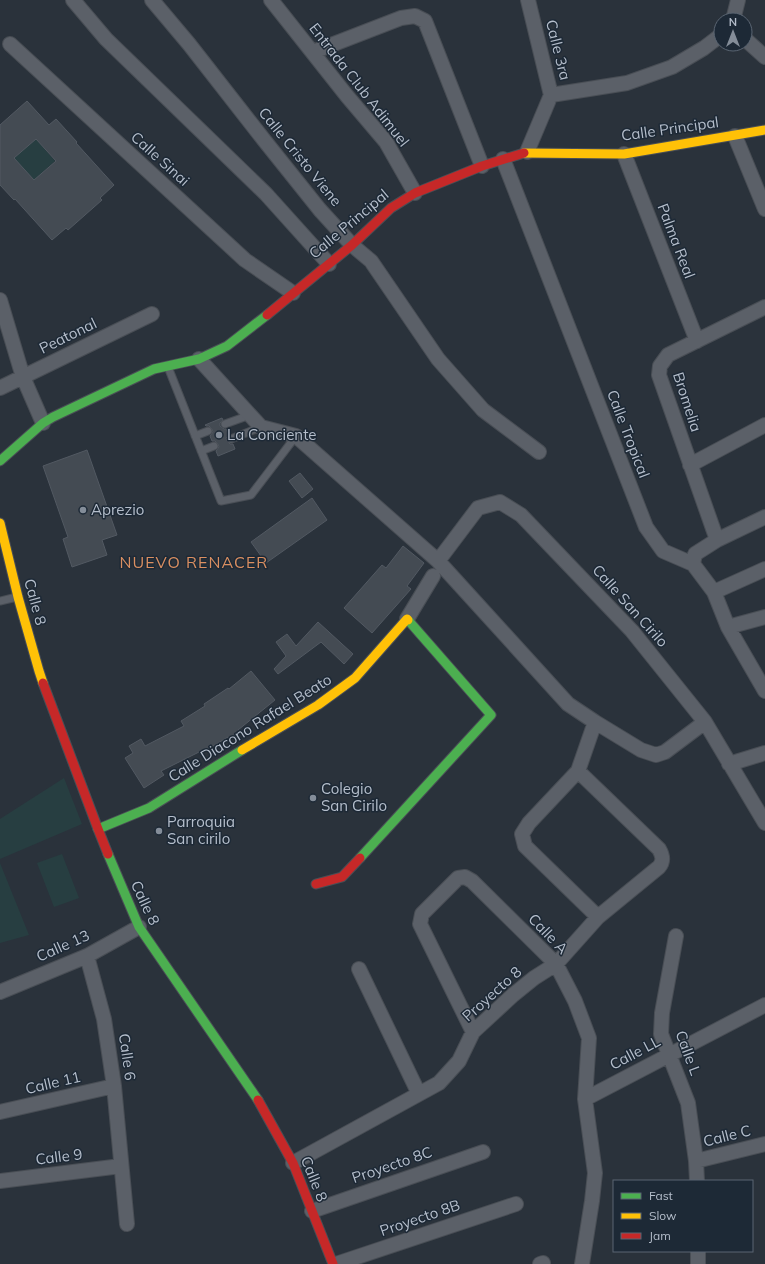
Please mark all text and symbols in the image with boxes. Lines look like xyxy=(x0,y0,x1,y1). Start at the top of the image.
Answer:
north arrow xyxy=(713,12,753,52)
text: N xyxy=(729,15,737,29)
street label: Calle 3ra xyxy=(542,18,575,82)
street label: Entrada Club Adimuel xyxy=(305,19,414,150)
street label: Calle Cristo Viene xyxy=(255,103,346,210)
street label: Calle Principal xyxy=(620,112,720,145)
street label: Calle Sinai xyxy=(127,127,194,190)
street label: Calle Principal xyxy=(305,185,392,262)
street label: Palma Real xyxy=(653,201,699,281)
street label: Peatonal xyxy=(36,313,100,358)
street label: Bromelia xyxy=(669,370,706,434)
street label: Calle Tropical xyxy=(603,387,654,480)
place label: La Conciente xyxy=(227,425,316,444)
marker: La Conciente xyxy=(214,430,224,440)
place label: Aprezio xyxy=(91,500,144,519)
marker: Aprezio xyxy=(78,505,88,515)
district label: NUEVO RENACER xyxy=(120,552,268,572)
street label: Calle San Cirilo xyxy=(588,561,672,651)
street label: Calle 8 xyxy=(20,577,51,627)
street label: Calle Diacono Rafael Beato xyxy=(164,669,335,786)
place label: Colegio San Cirilo xyxy=(321,779,387,815)
marker: Colegio San Cirilo xyxy=(308,793,318,803)
place label: Parroquia San cirilo xyxy=(167,812,235,848)
marker: Parroquia San cirilo xyxy=(154,826,164,836)
street label: Calle 8 xyxy=(127,877,164,928)
street label: Calle A xyxy=(524,909,572,958)
street label: Calle 13 xyxy=(33,925,92,966)
street label: Proyecto 8 xyxy=(458,962,525,1025)
street label: Calle L xyxy=(672,1028,705,1078)
street label: Calle LL xyxy=(606,1031,663,1074)
street label: Calle 6 xyxy=(115,1032,140,1082)
street label: Calle 11 xyxy=(23,1067,82,1098)
street label: Calle C xyxy=(701,1120,753,1151)
street label: Proyecto 8C xyxy=(349,1142,435,1187)
street label: Calle 9 xyxy=(34,1144,84,1169)
street label: Calle 8 xyxy=(297,1153,332,1204)
legend xyxy=(613,1180,753,1252)
text: Fast xyxy=(649,1188,673,1203)
street label: Proyecto 8B xyxy=(377,1195,463,1240)
text: Slow xyxy=(649,1208,677,1223)
text: Jam xyxy=(649,1228,671,1243)

